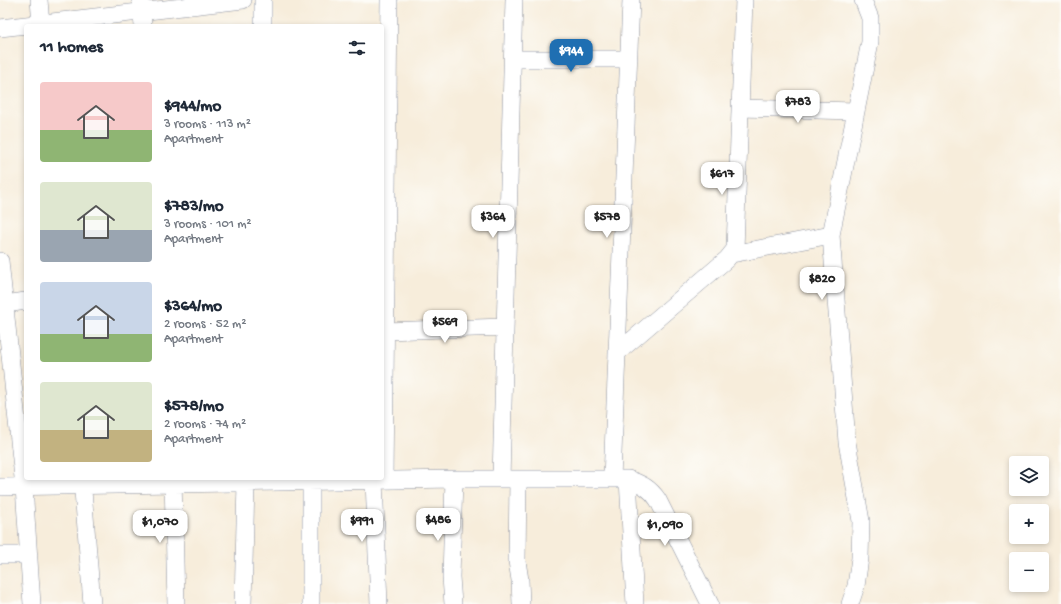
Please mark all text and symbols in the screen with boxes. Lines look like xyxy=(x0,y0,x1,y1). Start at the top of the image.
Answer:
icon: filters xyxy=(346,37,368,59)
text: 11 homes xyxy=(40,38,103,58)
pin: $944 xyxy=(547,39,595,73)
text: $944 xyxy=(559,44,583,59)
pin: $783 xyxy=(774,90,822,124)
text: $783 xyxy=(785,95,811,110)
text: $944/mo xyxy=(164,97,221,117)
icon: home xyxy=(72,98,120,146)
text: 3 rooms · 113 m² xyxy=(164,117,251,132)
text: Apartment xyxy=(164,132,223,147)
pin: $617 xyxy=(698,162,746,196)
text: $617 xyxy=(710,167,734,182)
text: $783/mo xyxy=(164,197,224,217)
icon: home xyxy=(72,198,120,246)
pin: $364 xyxy=(469,205,517,239)
pin: $578 xyxy=(583,205,631,239)
text: $364 xyxy=(480,210,506,225)
text: $578 xyxy=(594,210,620,225)
text: 3 rooms · 101 m² xyxy=(164,217,252,232)
text: Apartment xyxy=(164,232,223,247)
pin: $820 xyxy=(798,267,846,301)
text: $820 xyxy=(809,272,835,287)
text: $364/mo xyxy=(164,297,222,317)
icon: home xyxy=(72,298,120,346)
pin: $569 xyxy=(421,310,469,344)
text: $569 xyxy=(432,315,458,330)
text: 2 rooms · 52 m² xyxy=(164,317,246,332)
text: Apartment xyxy=(164,332,223,347)
text: $578/mo xyxy=(164,397,224,417)
icon: home xyxy=(72,398,120,446)
text: 2 rooms · 74 m² xyxy=(164,417,246,432)
text: Apartment xyxy=(164,432,223,447)
map controls xyxy=(1009,456,1049,592)
button: layers xyxy=(1009,456,1049,496)
button: + xyxy=(1009,504,1049,544)
pin: $486 xyxy=(414,508,462,542)
pin: $991 xyxy=(338,509,386,543)
pin: $1,070 xyxy=(127,510,193,544)
text: $486 xyxy=(425,513,451,528)
pin: $1,090 xyxy=(632,513,698,547)
text: $991 xyxy=(350,514,374,529)
text: $1,070 xyxy=(142,515,178,530)
text: $1,090 xyxy=(647,518,683,533)
button: − xyxy=(1009,552,1049,592)

